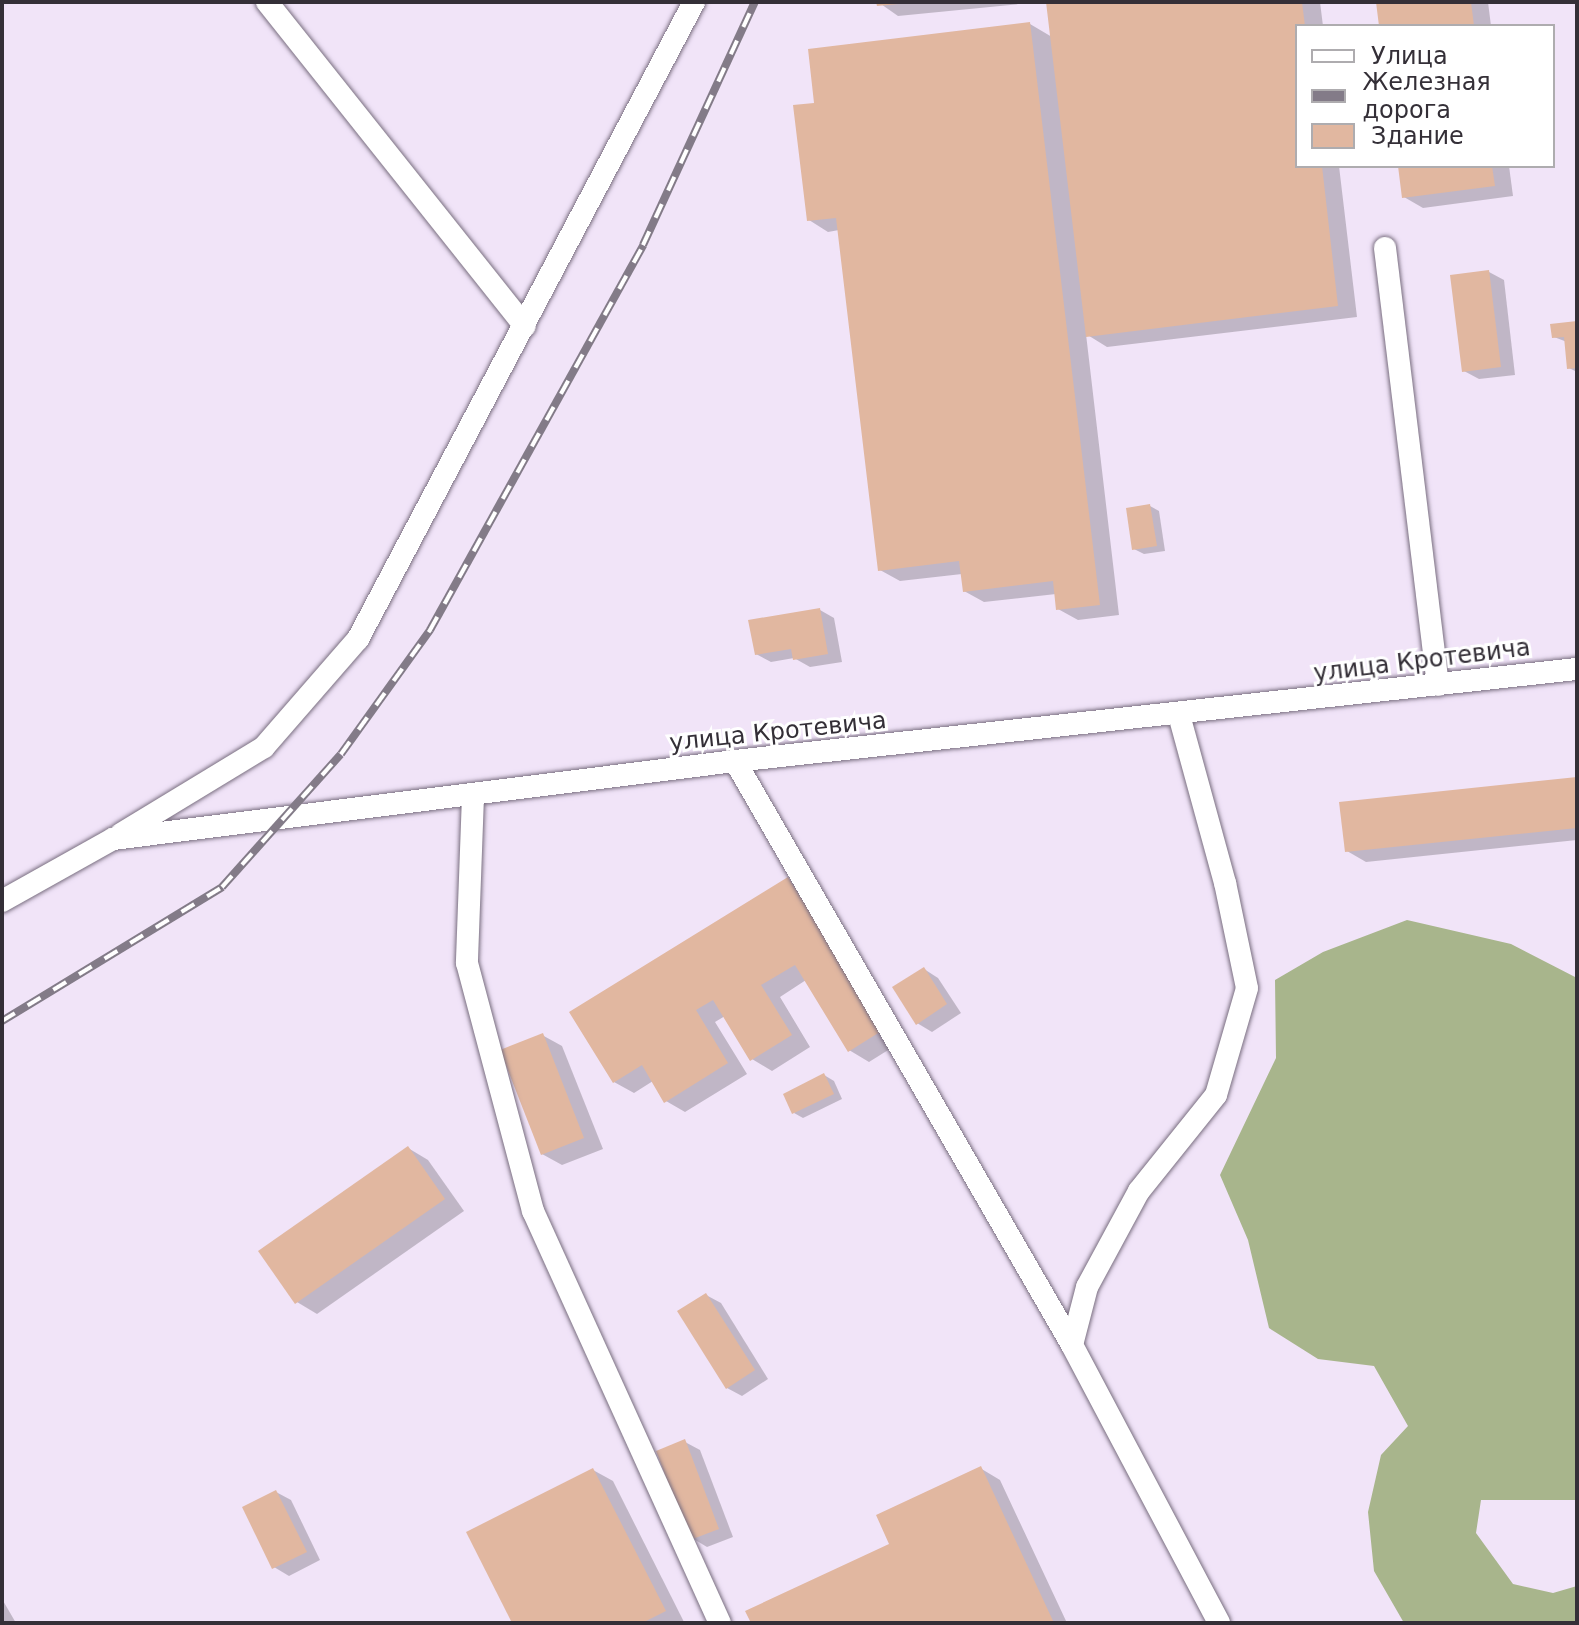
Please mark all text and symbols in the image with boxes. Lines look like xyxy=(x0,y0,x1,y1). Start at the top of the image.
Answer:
legend xyxy=(1295,24,1555,168)
text: Улица xyxy=(1371,42,1448,70)
text: Железная дорога xyxy=(1362,68,1491,124)
text: Здание xyxy=(1371,122,1464,150)
street label: улица Кротевича xyxy=(1312,633,1532,689)
street label: улица Кротевича xyxy=(668,706,888,758)

